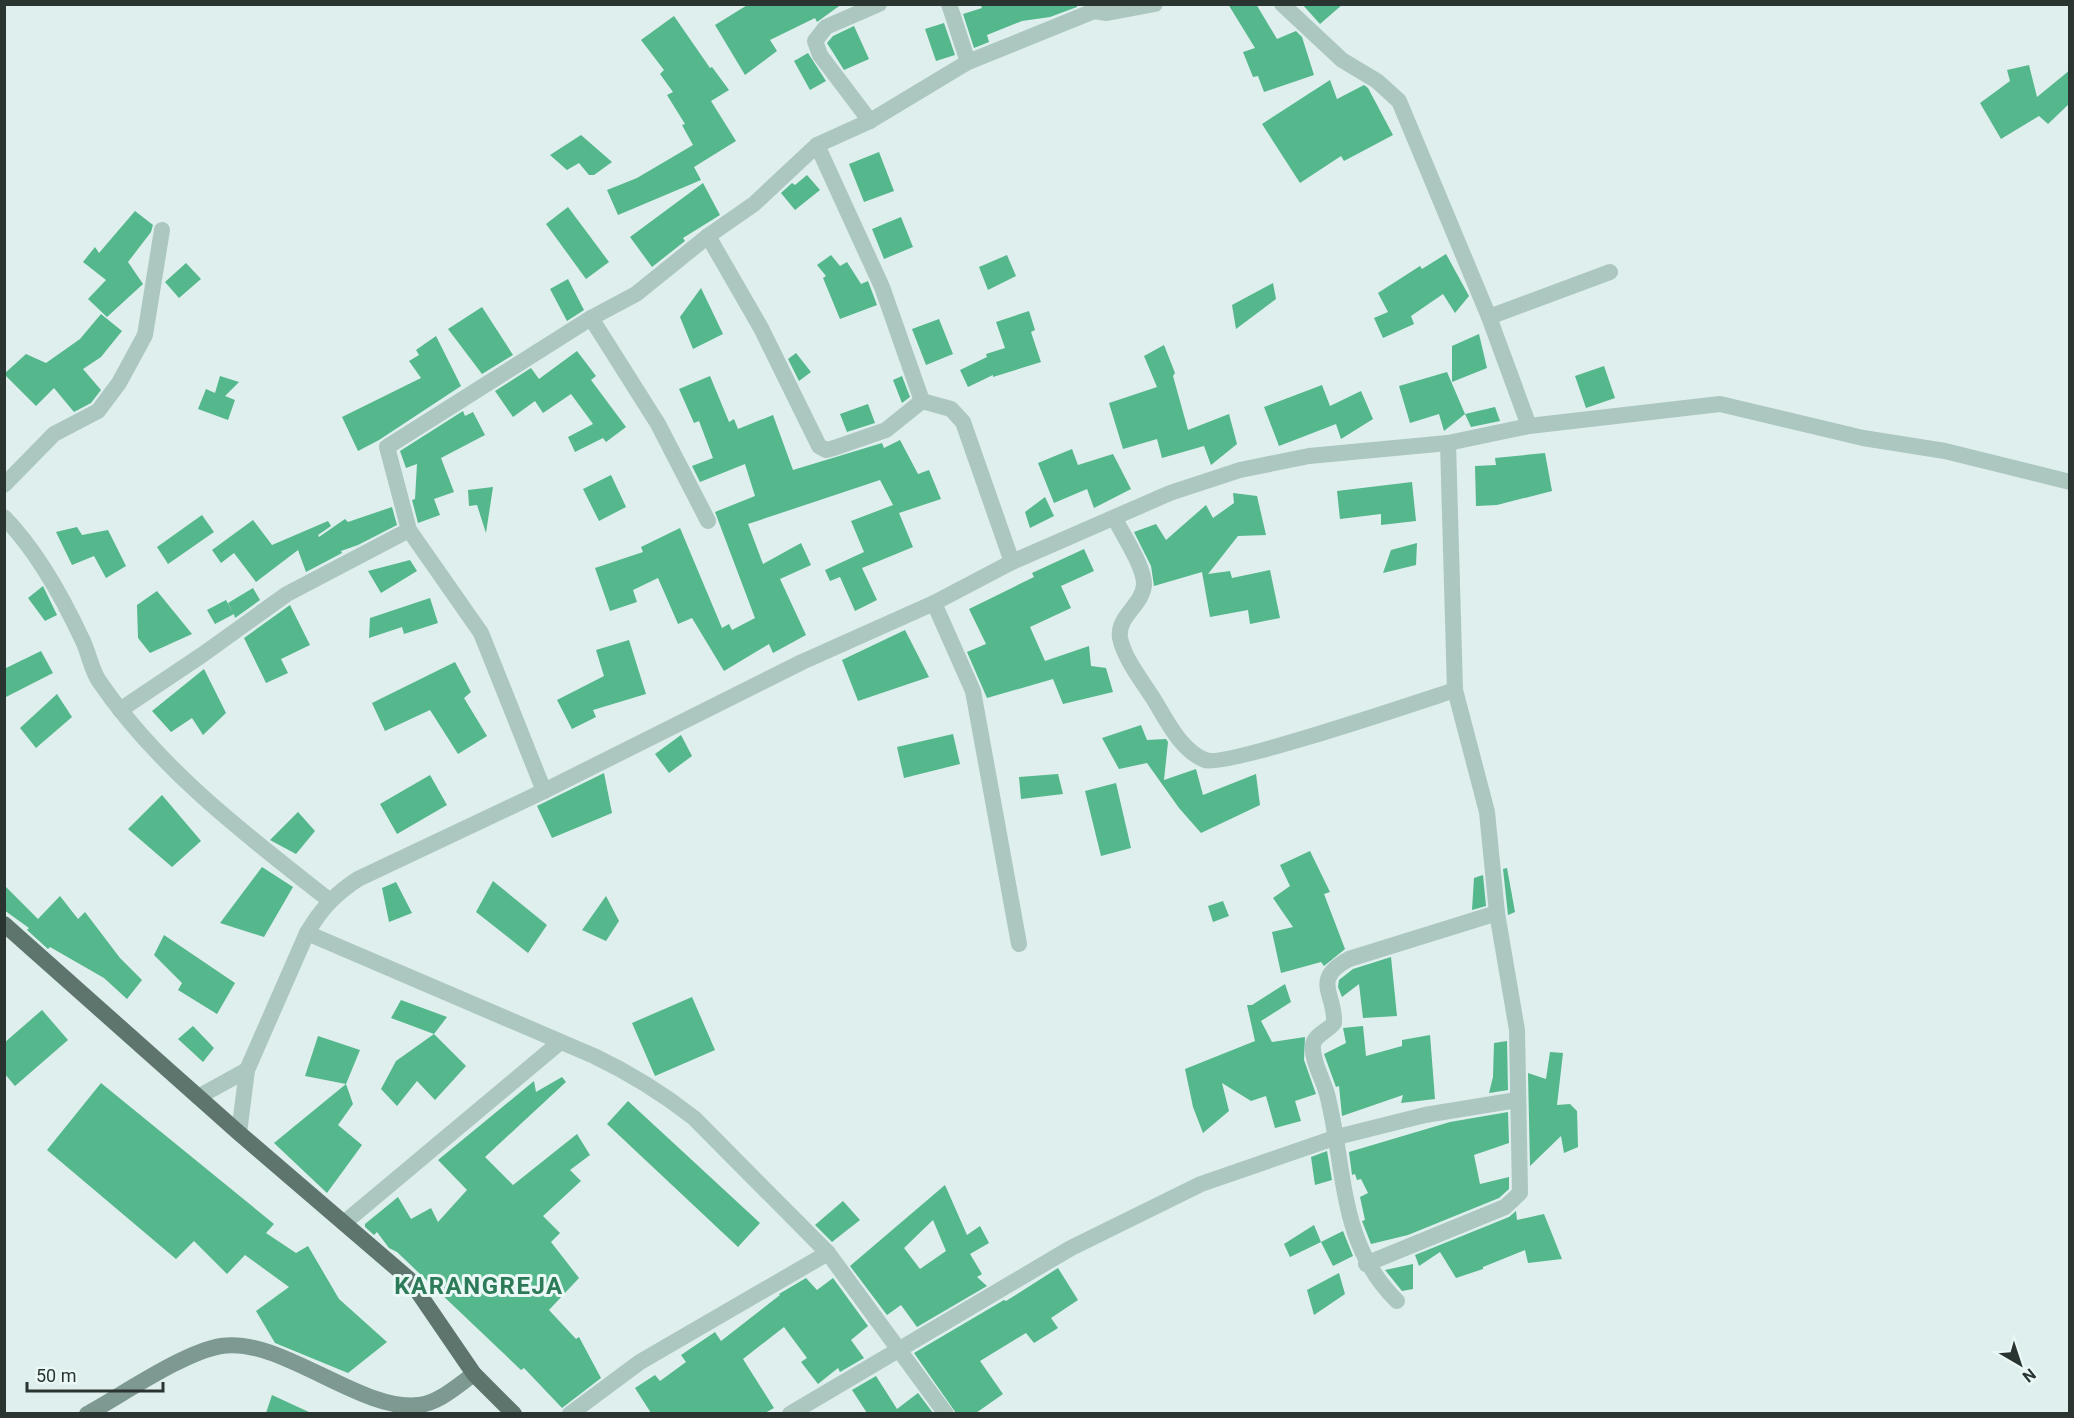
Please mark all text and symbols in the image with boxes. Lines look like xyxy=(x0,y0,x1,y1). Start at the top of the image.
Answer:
district label: KARANGREJA xyxy=(394,1272,564,1300)
north arrow xyxy=(1990,1334,2050,1394)
scale bar xyxy=(27,1355,164,1393)
text: N xyxy=(2019,1364,2039,1386)
text: 50 m xyxy=(36,1365,76,1386)

